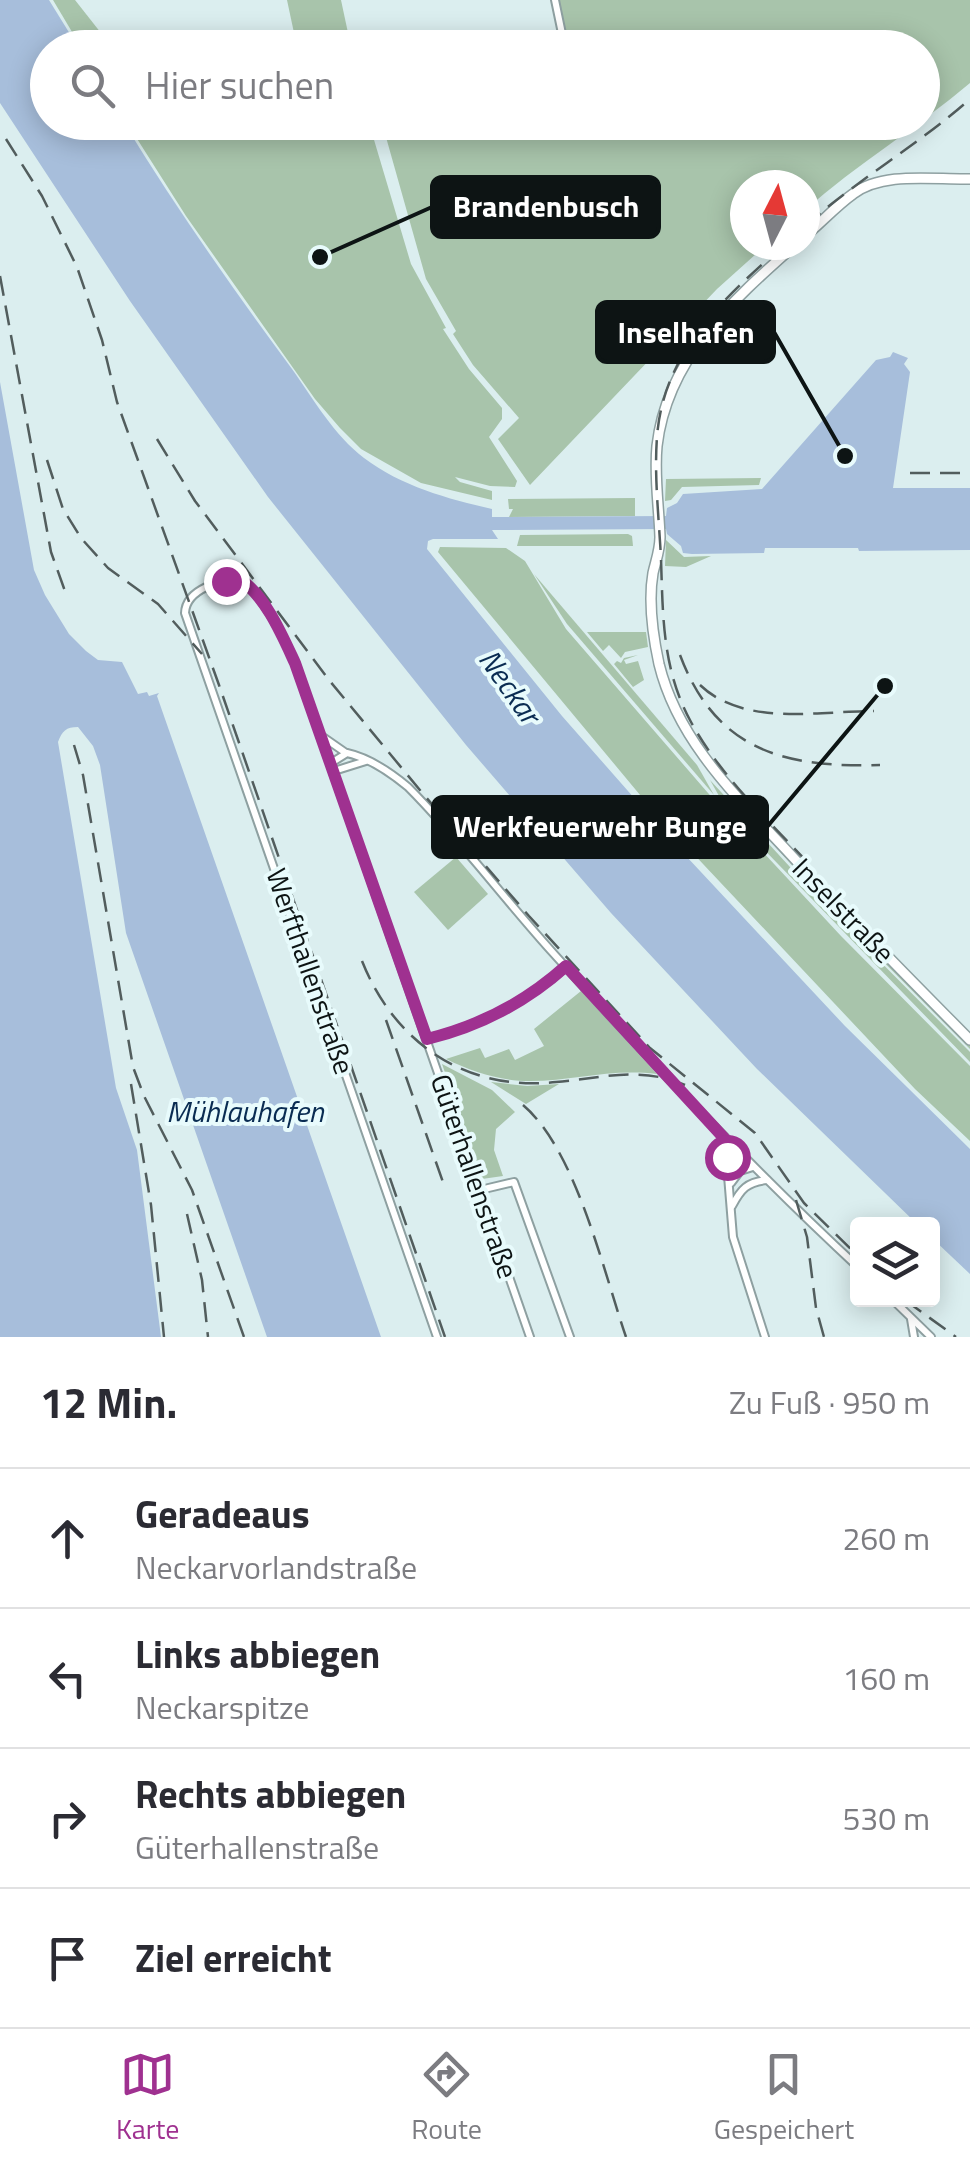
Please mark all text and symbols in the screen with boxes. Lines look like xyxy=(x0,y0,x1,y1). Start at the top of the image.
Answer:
search box xyxy=(30,30,940,140)
text: Hier suchen xyxy=(145,56,334,114)
icon: search xyxy=(65,58,120,113)
north arrow xyxy=(730,170,820,260)
callout: Brandenbusch xyxy=(432,177,659,237)
text: Brandenbusch xyxy=(453,183,639,229)
callout: Inselhafen xyxy=(597,302,774,362)
text: Inselhafen xyxy=(617,309,755,355)
route end xyxy=(204,559,250,605)
water label: Neckar xyxy=(468,639,554,736)
callout: Werkfeuerwehr Bunge xyxy=(433,797,767,857)
text: Werkfeuerwehr Bunge xyxy=(453,803,747,849)
street label: Inselstraße xyxy=(783,847,905,973)
street label: Werfthallenstraße xyxy=(256,862,366,1080)
street label: Güterhallenstraße xyxy=(420,1068,530,1284)
water label: Mühlauhafen xyxy=(166,1088,325,1134)
route start xyxy=(705,1135,751,1181)
map controls xyxy=(850,1217,940,1307)
button: layers xyxy=(850,1217,940,1307)
text: 12 Min. xyxy=(40,1370,177,1434)
text: Zu Fuß · 950 m xyxy=(729,1378,930,1426)
text: Geradeaus xyxy=(135,1485,310,1543)
icon: ahead xyxy=(40,1511,95,1566)
text: 260 m xyxy=(842,1514,930,1562)
text: Neckarvorlandstraße xyxy=(135,1543,417,1591)
text: Links abbiegen xyxy=(135,1625,380,1683)
icon: left xyxy=(40,1651,95,1706)
text: 160 m xyxy=(842,1654,930,1702)
text: Neckarspitze xyxy=(135,1683,310,1731)
text: Rechts abbiegen xyxy=(135,1765,406,1823)
icon: right xyxy=(40,1791,95,1846)
text: 530 m xyxy=(842,1794,930,1842)
text: Güterhallenstraße xyxy=(135,1823,379,1871)
text: Ziel erreicht xyxy=(135,1929,332,1987)
icon: arrive xyxy=(40,1931,95,1986)
tab: Karte xyxy=(116,2047,180,2150)
tab: Route xyxy=(411,2047,482,2150)
tab: Gespeichert xyxy=(714,2047,854,2150)

